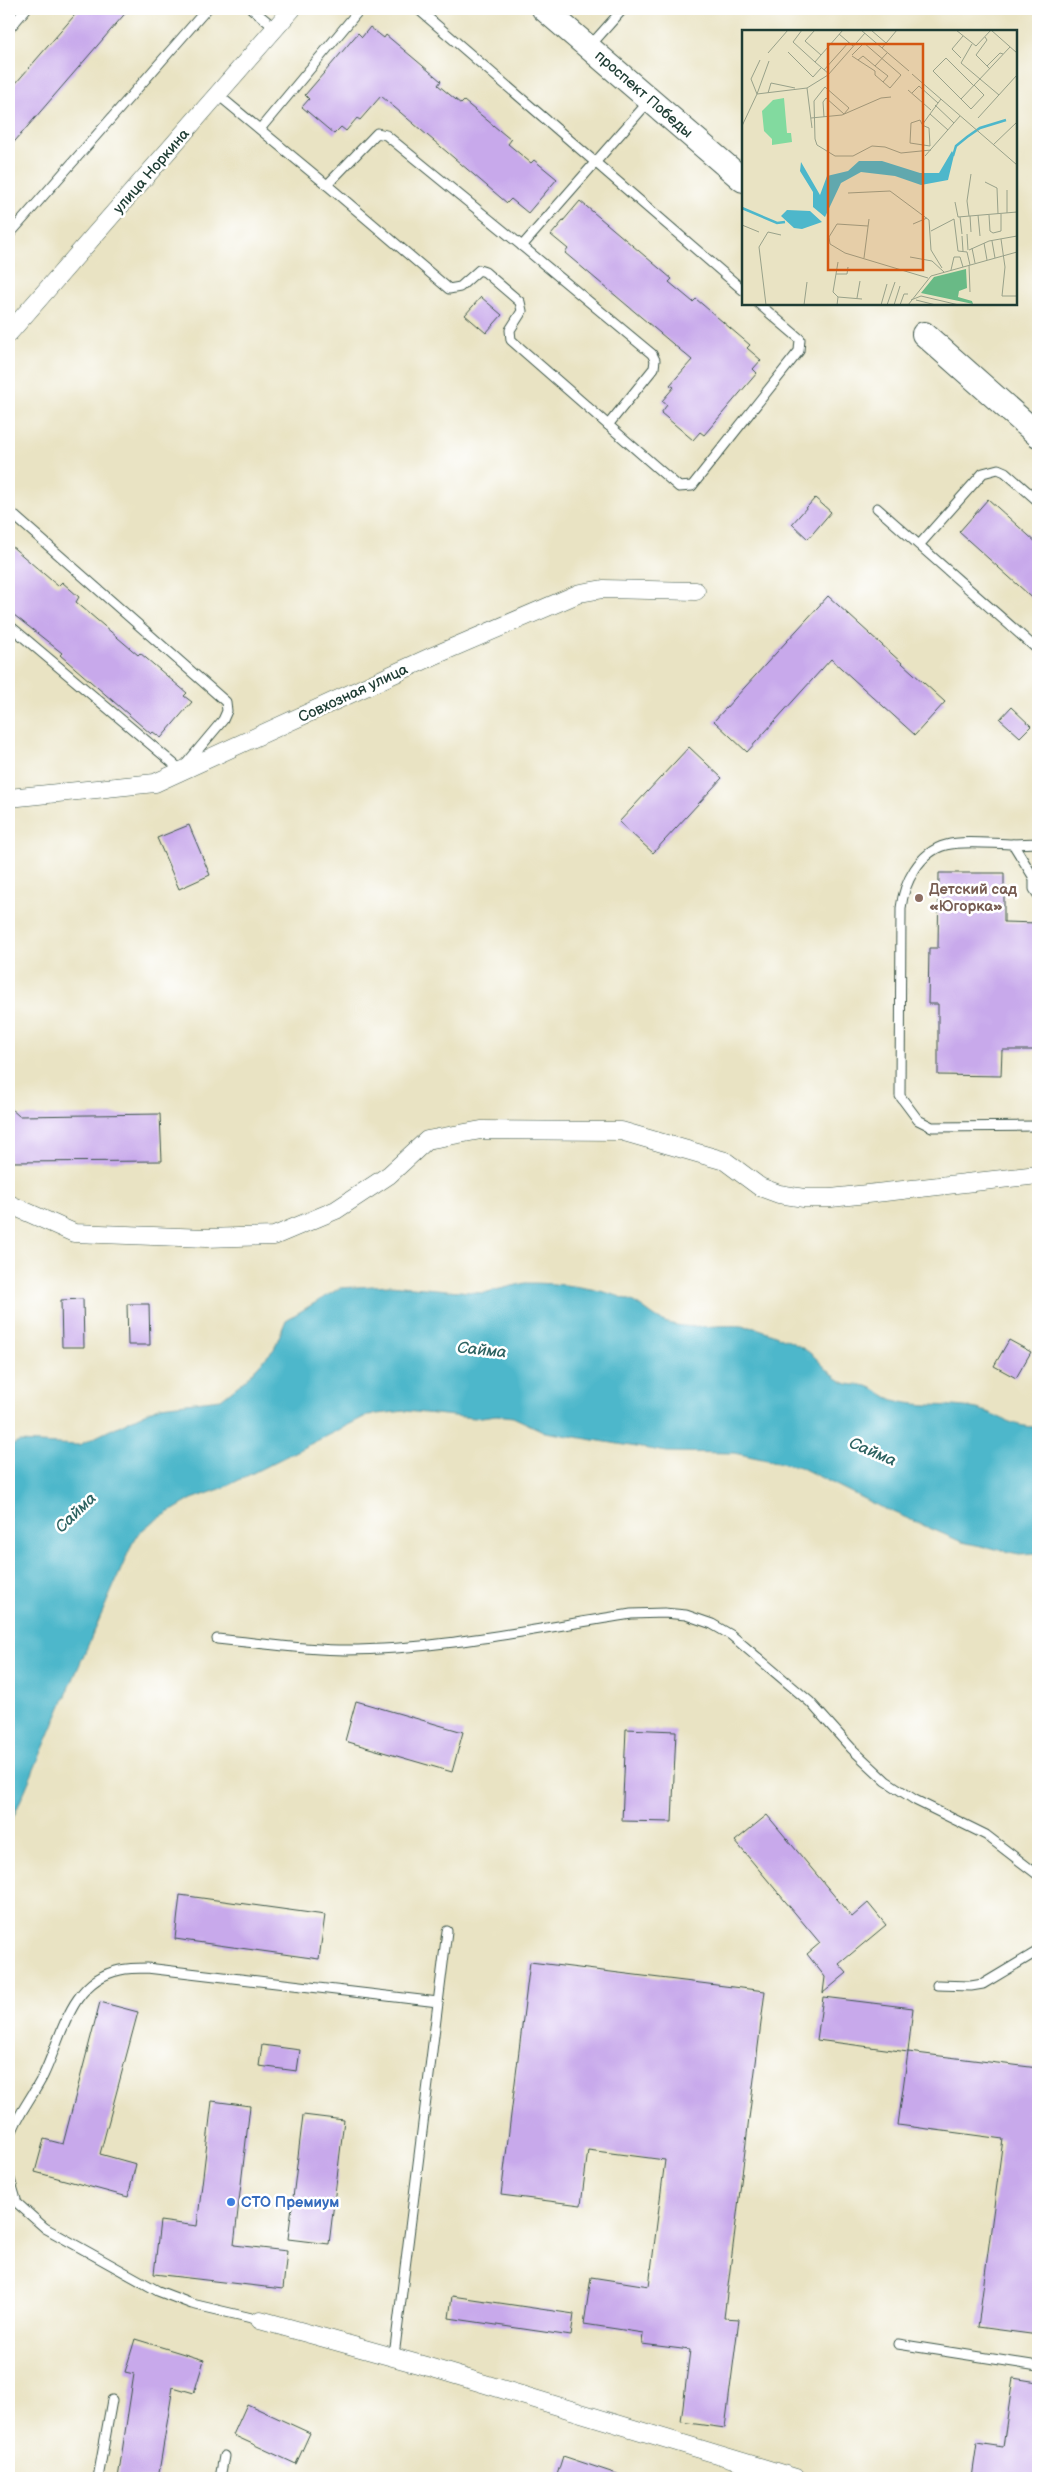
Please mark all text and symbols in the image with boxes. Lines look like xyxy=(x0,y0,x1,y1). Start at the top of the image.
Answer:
inset map xyxy=(742,30,1017,305)
street label: проспект Победы xyxy=(591,47,697,142)
street label: улица Норкина xyxy=(109,125,194,218)
street label: Совхозная улица xyxy=(295,660,411,727)
place label: Детский сад «Югорка» xyxy=(929,880,1017,916)
marker: Детский сад «Югорка» xyxy=(913,892,925,904)
water label: Сайма xyxy=(456,1338,507,1363)
water label: Сайма xyxy=(846,1434,899,1471)
water label: Сайма xyxy=(52,1489,100,1537)
place label: СТО Премиум xyxy=(241,2193,339,2212)
marker: СТО Премиум xyxy=(225,2196,237,2208)

